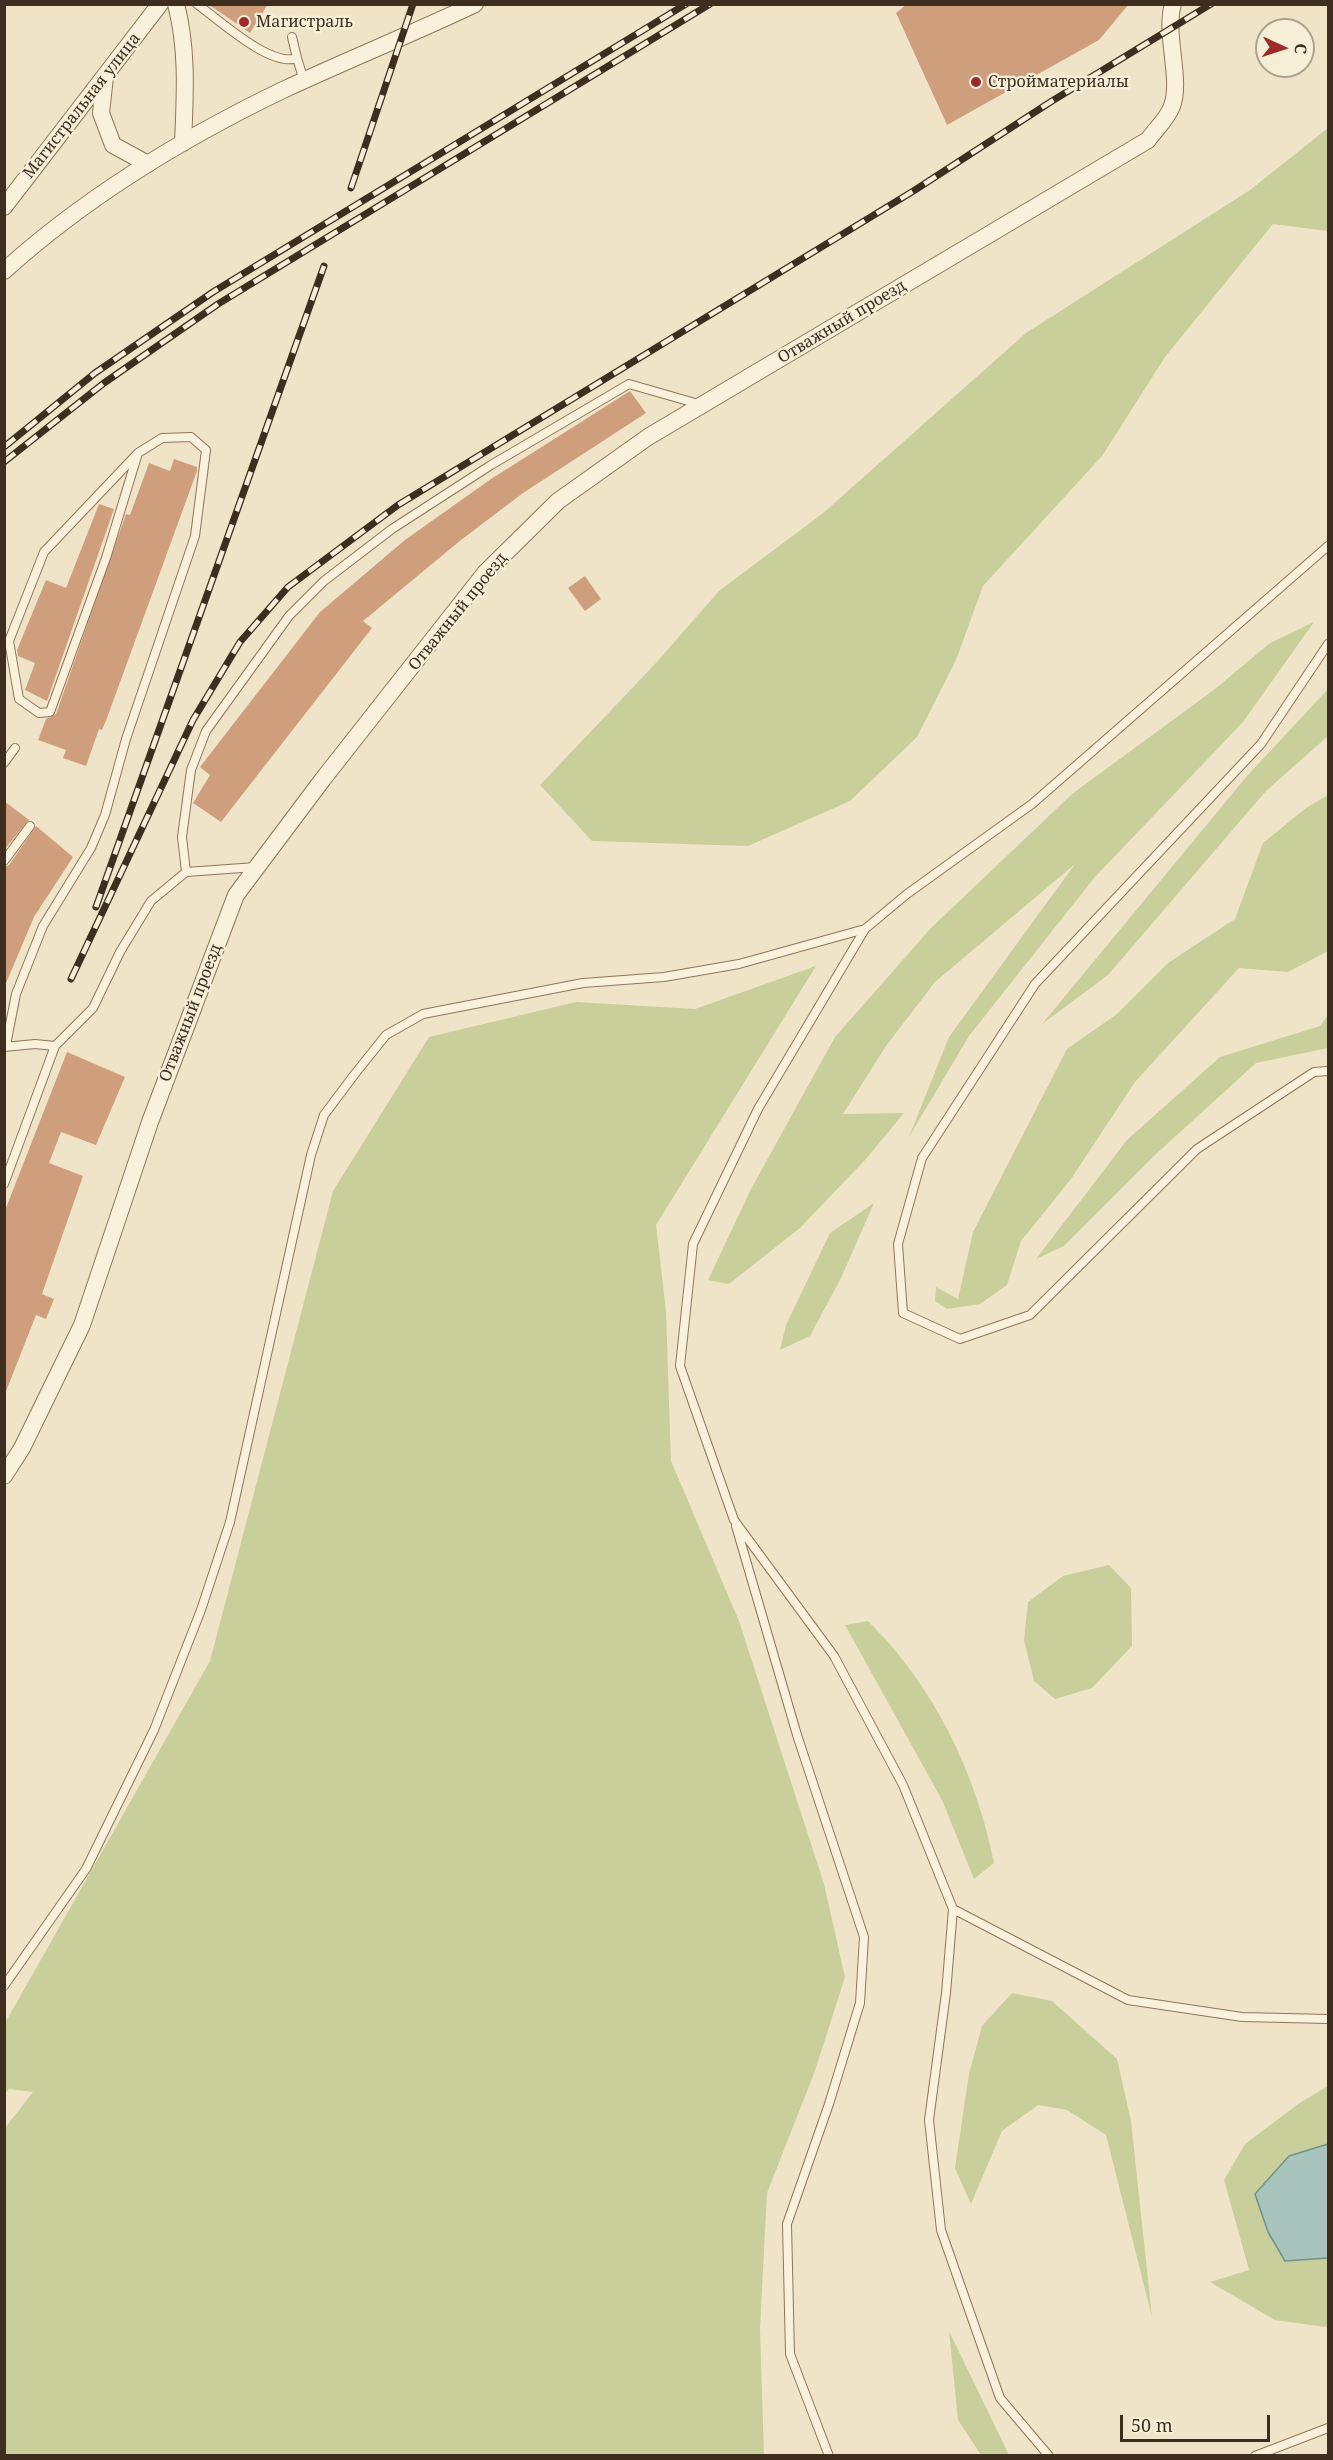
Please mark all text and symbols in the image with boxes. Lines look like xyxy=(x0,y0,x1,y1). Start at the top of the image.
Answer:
place label: Магистраль xyxy=(256,12,353,32)
marker: Магистраль xyxy=(237,15,251,29)
north arrow xyxy=(1255,18,1315,78)
street label: Магистральная улица xyxy=(19,29,145,183)
text: С xyxy=(1290,43,1312,55)
place label: Стройматериалы xyxy=(988,72,1129,92)
marker: Стройматериалы xyxy=(969,75,983,89)
street label: Отважный проезд xyxy=(775,276,909,368)
street label: Отважный проезд xyxy=(405,549,511,675)
street label: Отважный проезд xyxy=(156,941,226,1085)
scale bar xyxy=(1123,2403,1273,2441)
text: 50 m xyxy=(1131,2413,1173,2437)

